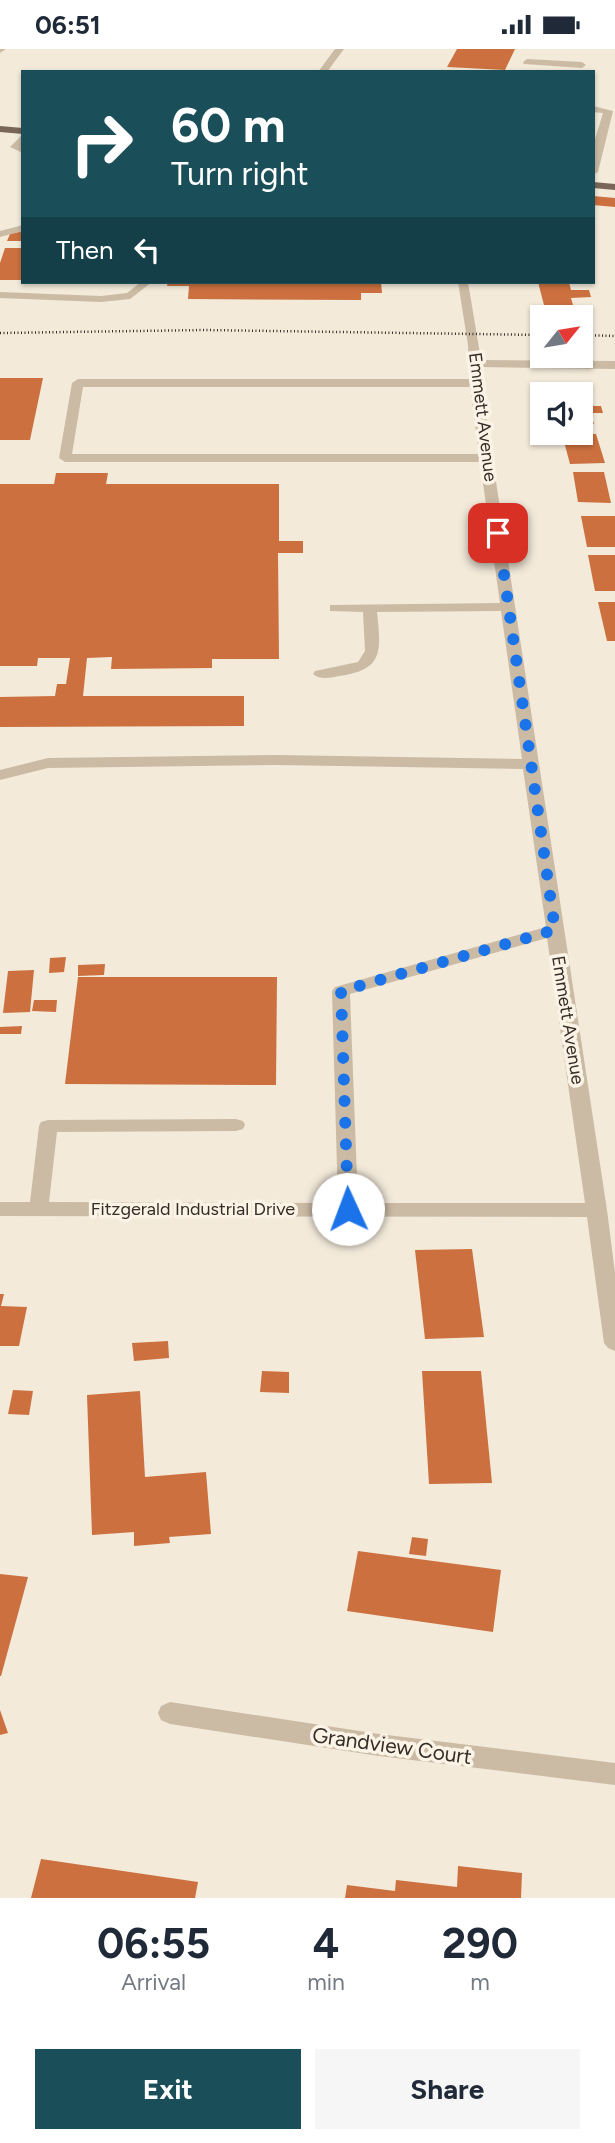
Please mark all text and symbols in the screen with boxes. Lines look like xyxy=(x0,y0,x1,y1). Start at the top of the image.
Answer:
text: 06:51 xyxy=(35,9,101,41)
text: 60 m xyxy=(171,95,286,154)
icon: right xyxy=(56,98,147,189)
text: Turn right xyxy=(171,155,309,193)
icon: left xyxy=(128,231,166,269)
text: Then xyxy=(56,234,114,266)
north arrow xyxy=(530,305,593,367)
map controls xyxy=(530,305,593,445)
street label: Emmett Avenue xyxy=(464,351,502,483)
button: sound xyxy=(530,382,593,445)
pin xyxy=(468,503,528,563)
icon: arrive xyxy=(479,514,517,552)
street label: Emmett Avenue xyxy=(547,954,589,1086)
position arrow xyxy=(311,1172,385,1246)
street label: Fitzgerald Industrial Drive xyxy=(91,1198,295,1220)
street label: Grandview Court xyxy=(311,1722,473,1769)
text: 06:55 xyxy=(97,1918,210,1969)
text: 4 xyxy=(313,1918,339,1969)
text: 290 xyxy=(442,1918,518,1969)
text: Arrival xyxy=(121,1968,186,1996)
text: min xyxy=(307,1968,345,1996)
text: m xyxy=(470,1968,490,1996)
button: Exit xyxy=(35,2049,301,2129)
button: Share xyxy=(315,2049,580,2129)

